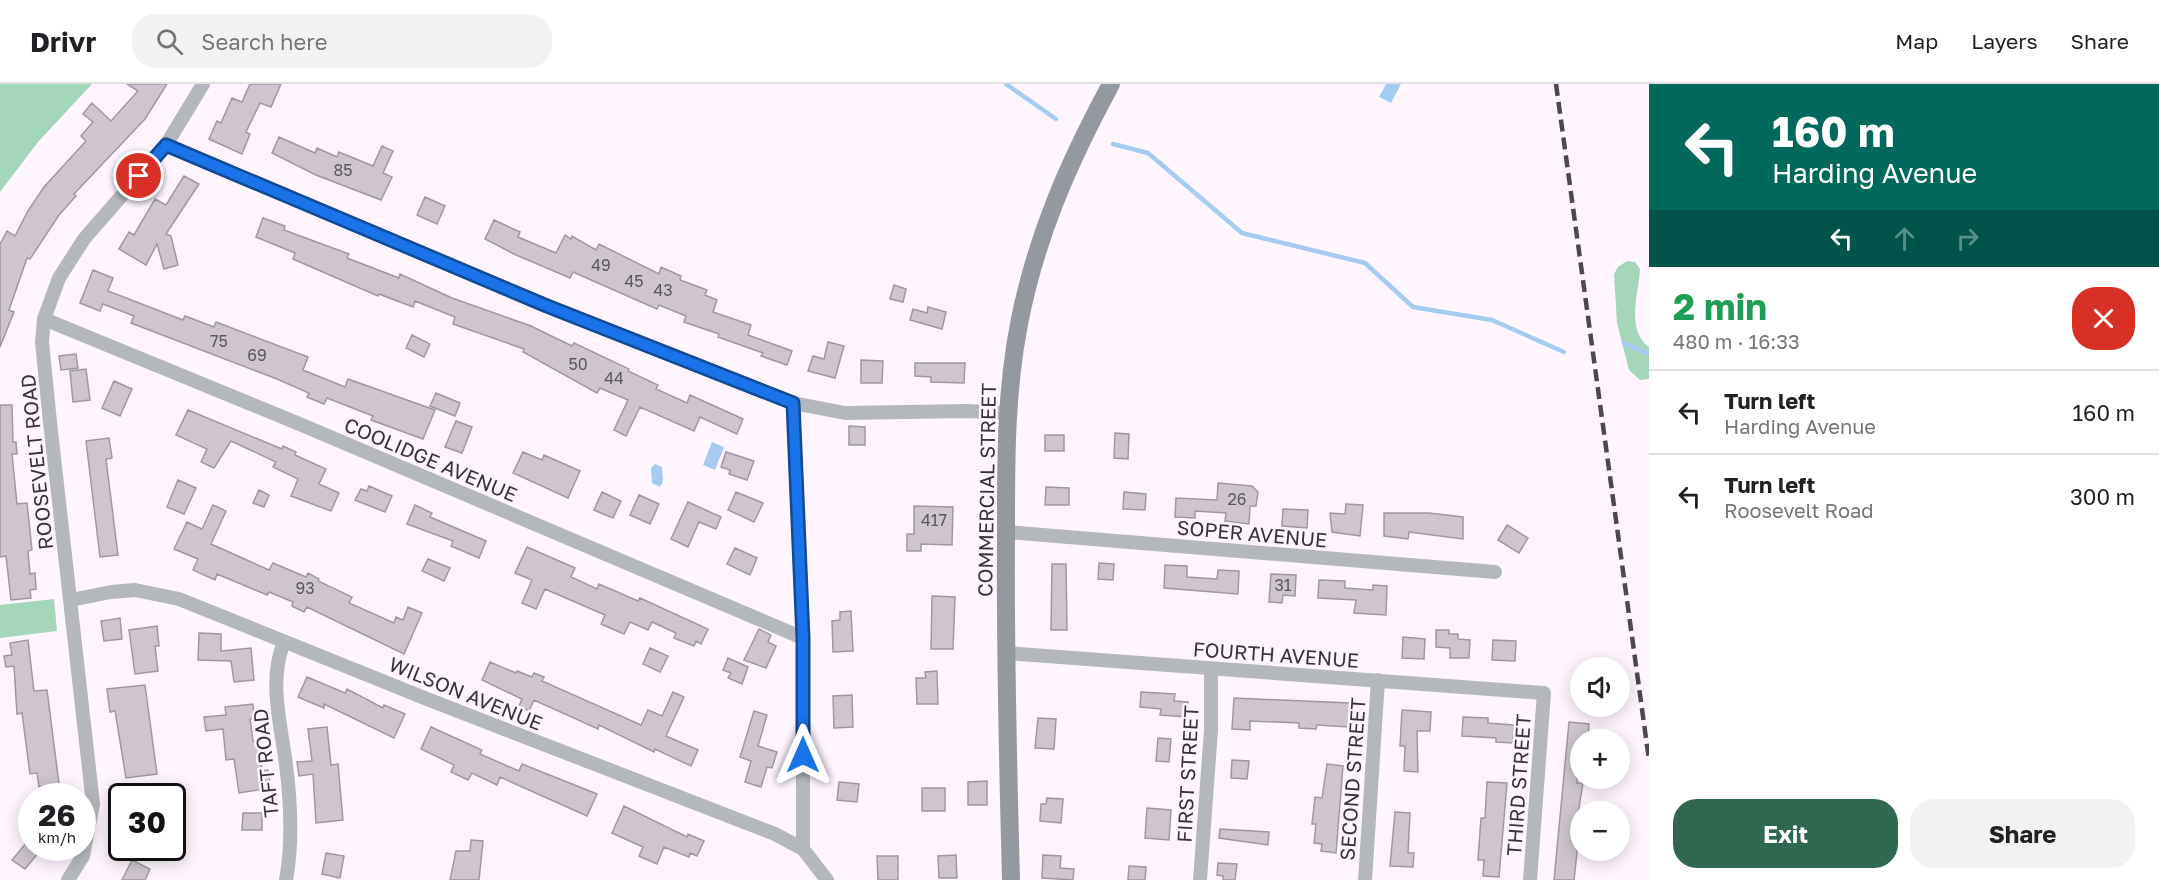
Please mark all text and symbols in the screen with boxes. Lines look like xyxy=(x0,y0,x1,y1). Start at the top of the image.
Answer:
search box xyxy=(132,14,552,68)
text: Drivr xyxy=(30,25,96,58)
icon: search xyxy=(153,25,186,58)
text: Search here xyxy=(201,28,327,55)
text: Map xyxy=(1895,28,1938,54)
text: Layers xyxy=(1971,28,2038,54)
text: Share xyxy=(2071,28,2129,54)
text: 160 m xyxy=(1772,106,1895,156)
icon: left xyxy=(1673,108,1751,186)
pin xyxy=(113,150,164,201)
text: Harding Avenue xyxy=(1772,157,1977,189)
icon: arrive xyxy=(122,159,155,192)
house number: 85 xyxy=(333,160,353,180)
icon: left xyxy=(1825,222,1858,255)
icon: ahead xyxy=(1888,222,1921,255)
icon: right xyxy=(1951,222,1984,255)
house number: 49 xyxy=(591,255,611,275)
house number: 45 xyxy=(624,271,644,291)
house number: 43 xyxy=(653,280,673,300)
text: 2 min xyxy=(1673,285,1767,328)
button: close xyxy=(2072,287,2135,350)
text: 480 m · 16:33 xyxy=(1673,329,1800,353)
house number: 75 xyxy=(210,331,228,351)
house number: 69 xyxy=(247,345,267,365)
house number: 50 xyxy=(568,354,588,374)
house number: 44 xyxy=(604,368,624,388)
street label: ROOSEVELT ROAD xyxy=(15,373,57,551)
street label: COMMERCIAL STREET xyxy=(972,383,1000,597)
text: Turn left xyxy=(1724,387,1815,414)
icon: left xyxy=(1673,396,1706,429)
text: 160 m xyxy=(2072,399,2135,426)
street label: COOLIDGE AVENUE xyxy=(341,412,521,506)
text: Harding Avenue xyxy=(1724,414,1876,438)
text: Turn left xyxy=(1724,471,1815,498)
icon: left xyxy=(1673,480,1706,513)
text: 300 m xyxy=(2070,483,2135,510)
house number: 26 xyxy=(1228,489,1246,509)
text: Roosevelt Road xyxy=(1724,498,1874,522)
house number: 417 xyxy=(921,510,947,530)
street label: SOPER AVENUE xyxy=(1176,514,1328,552)
house number: 31 xyxy=(1274,575,1292,595)
house number: 93 xyxy=(295,578,315,598)
street label: FOURTH AVENUE xyxy=(1192,636,1360,672)
street label: WILSON AVENUE xyxy=(386,651,546,735)
map controls xyxy=(1570,657,1630,861)
button: sound xyxy=(1570,657,1630,717)
street label: SECOND STREET xyxy=(1334,697,1370,861)
street label: FIRST STREET xyxy=(1171,705,1203,843)
street label: TAFT ROAD xyxy=(247,707,283,819)
street label: THIRD STREET xyxy=(1501,713,1535,857)
position arrow xyxy=(771,723,835,787)
button: + xyxy=(1570,729,1630,789)
speed limit sign: 30 xyxy=(108,783,186,861)
text: 26 xyxy=(38,797,76,833)
button: Exit xyxy=(1673,799,1898,868)
button: Share xyxy=(1910,799,2135,868)
button: − xyxy=(1570,801,1630,861)
text: km/h xyxy=(38,828,76,846)

